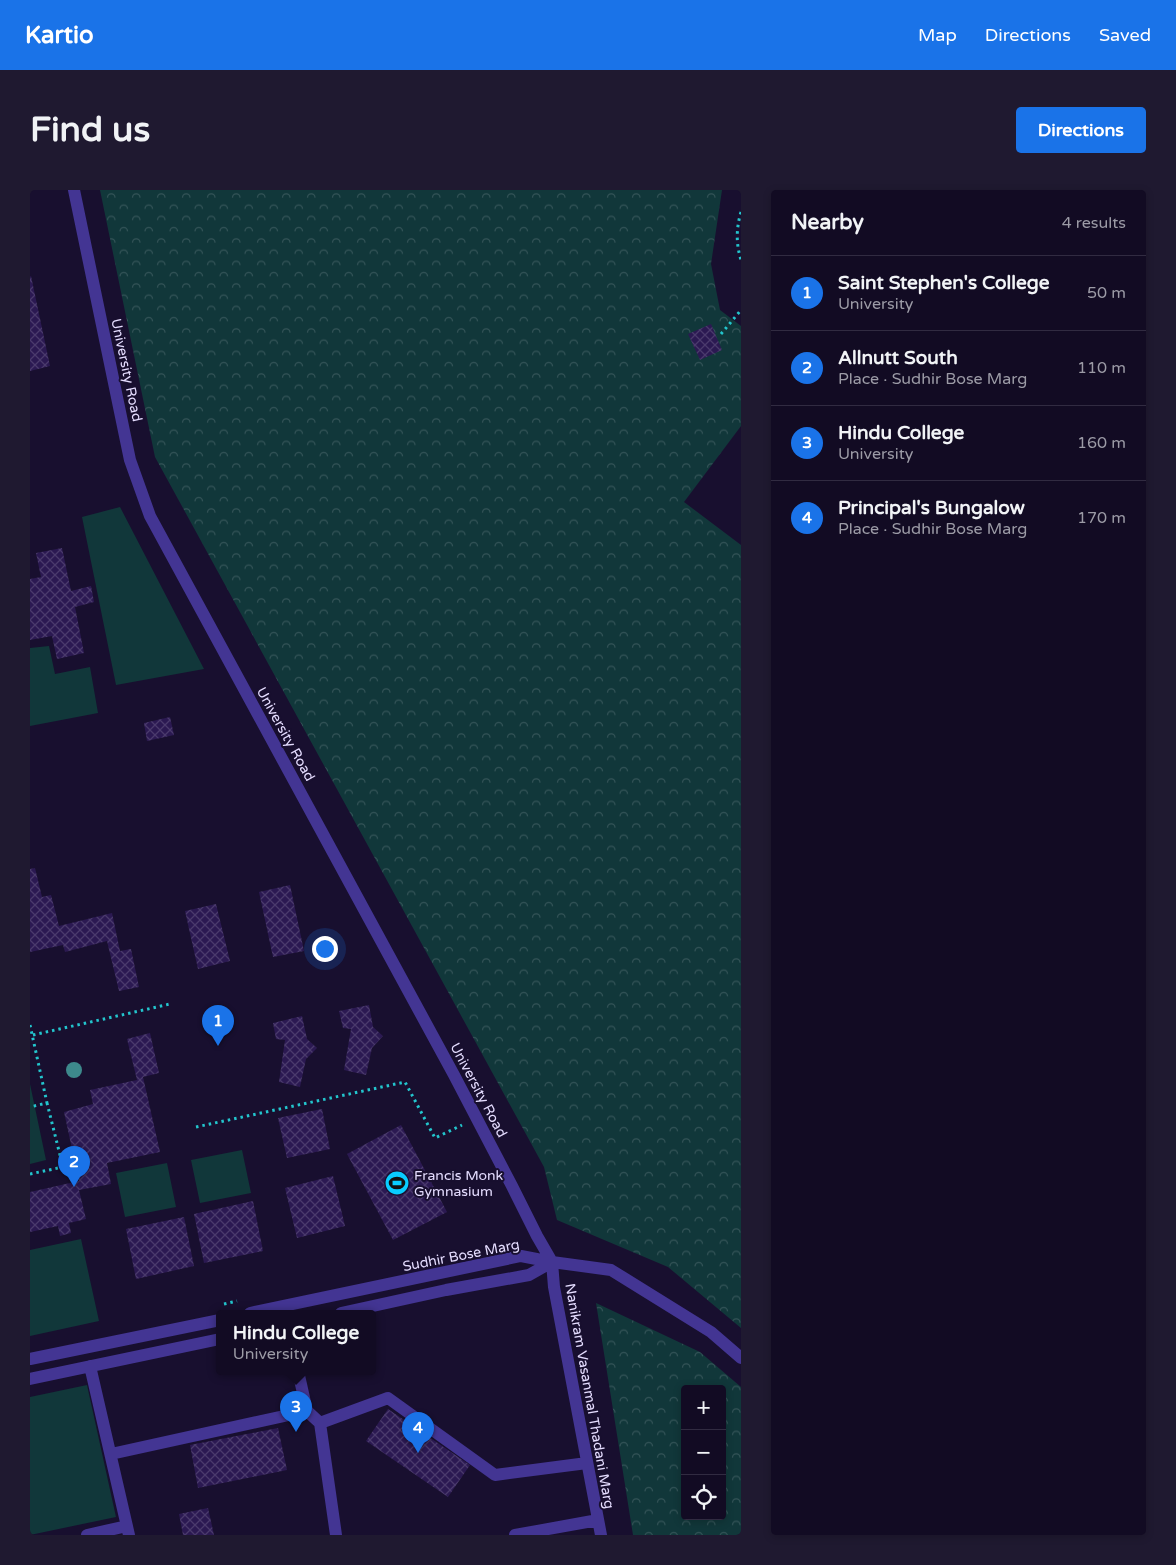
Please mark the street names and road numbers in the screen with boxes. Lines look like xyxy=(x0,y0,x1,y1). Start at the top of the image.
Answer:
street label: University Road xyxy=(107,317,146,423)
street label: University Road xyxy=(253,684,318,784)
street label: University Road xyxy=(446,1040,511,1140)
street label: Sudhir Bose Marg xyxy=(401,1236,521,1275)
street label: Nanikram Vasanmal Thadani Marg xyxy=(561,1282,618,1510)

